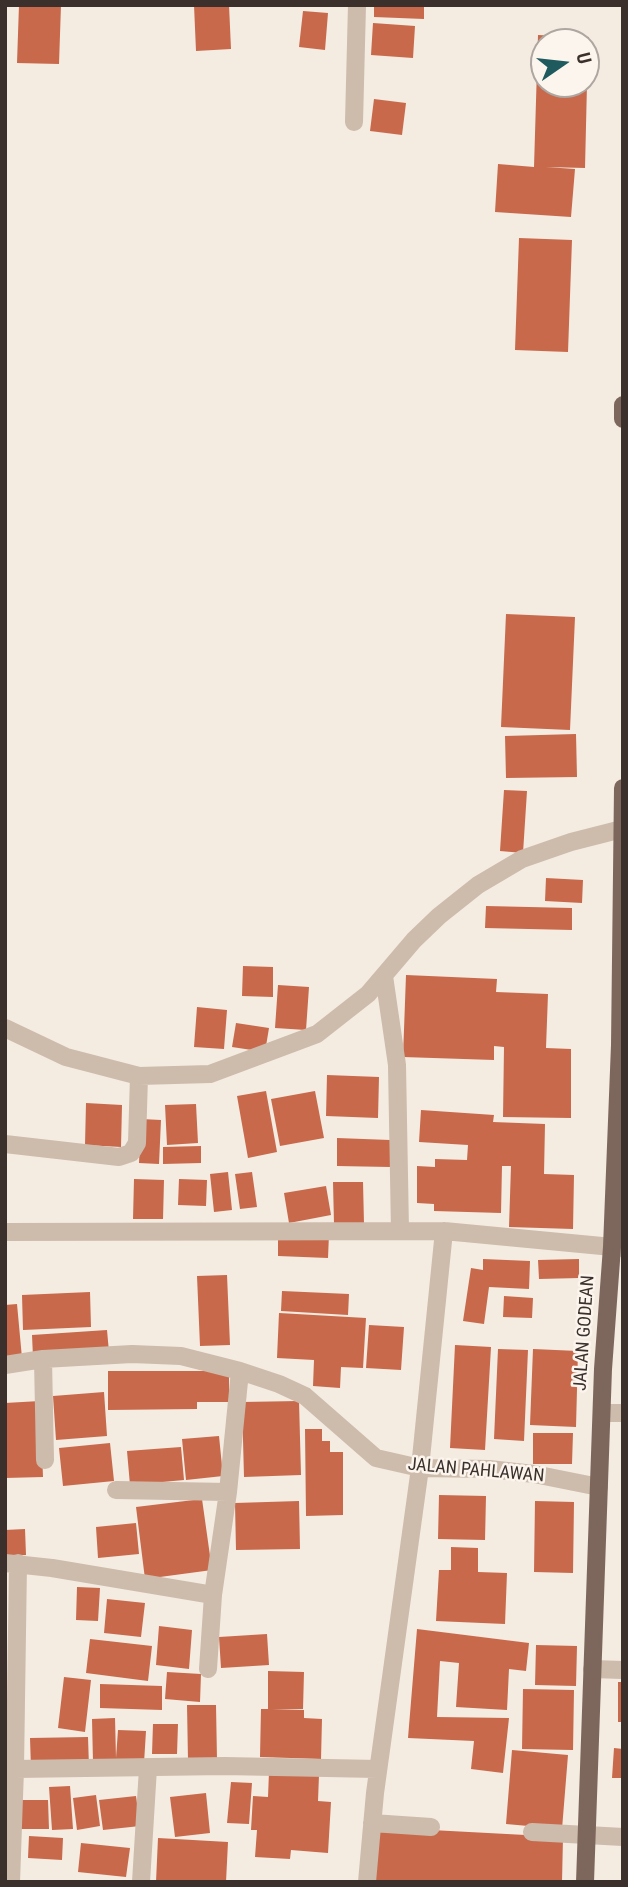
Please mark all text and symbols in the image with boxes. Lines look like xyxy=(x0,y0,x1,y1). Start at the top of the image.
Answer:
north arrow xyxy=(530,28,600,98)
text: U xyxy=(571,50,596,66)
street label: JALAN GODEAN xyxy=(570,1275,600,1391)
street label: JALAN PAHLAWAN xyxy=(407,1454,545,1488)

